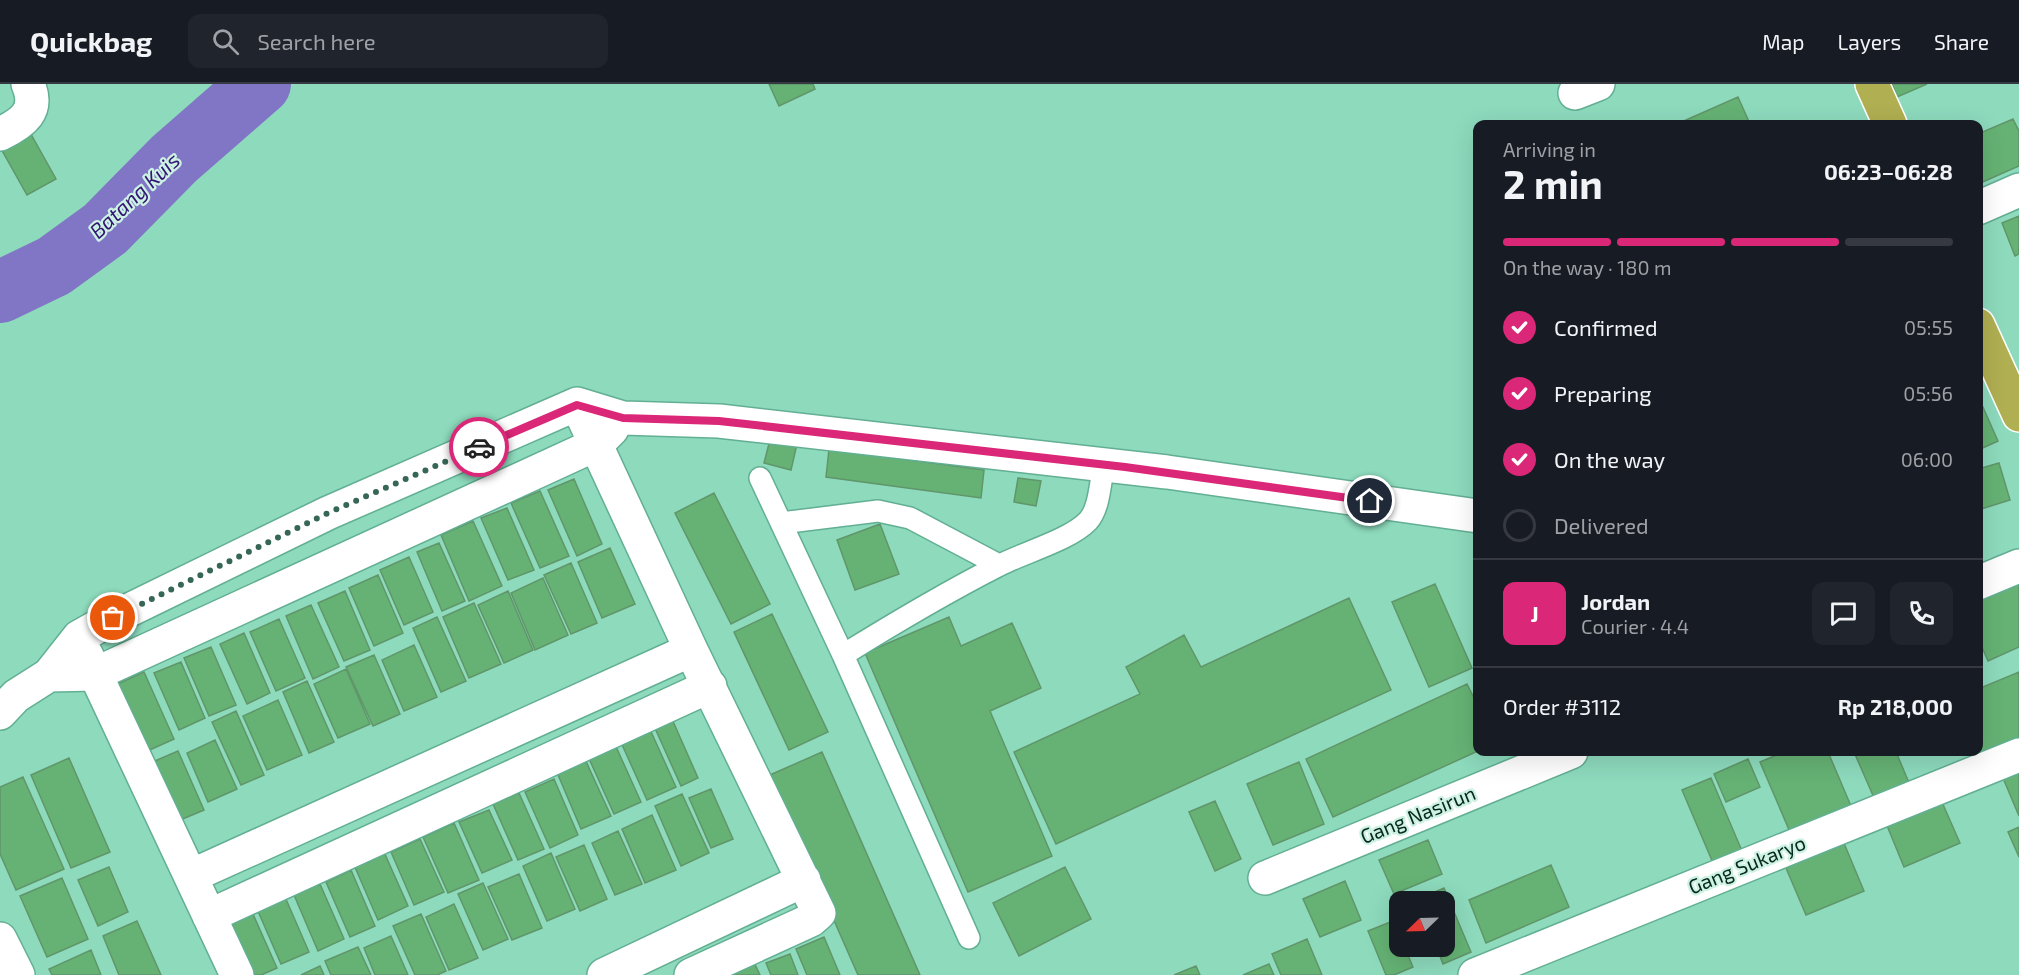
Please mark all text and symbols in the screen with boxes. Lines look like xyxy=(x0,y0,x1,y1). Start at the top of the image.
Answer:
search box xyxy=(188,14,608,68)
text: Quickbag xyxy=(30,24,152,58)
icon: search xyxy=(209,25,242,58)
text: Search here xyxy=(257,28,376,54)
text: Map xyxy=(1762,29,1804,54)
text: Layers xyxy=(1837,29,1901,54)
text: Share xyxy=(1934,29,1989,54)
text: Arriving in xyxy=(1503,137,1596,161)
water label: Batang Kuis xyxy=(84,147,184,243)
text: 06:23–06:28 xyxy=(1824,158,1953,184)
text: 2 min xyxy=(1503,160,1603,207)
text: On the way · 180 m xyxy=(1503,255,1671,279)
icon: check xyxy=(1503,311,1536,344)
text: Confirmed xyxy=(1554,314,1658,340)
text: 05:55 xyxy=(1904,315,1953,339)
icon: check xyxy=(1503,377,1536,410)
text: Preparing xyxy=(1554,380,1652,406)
text: 05:56 xyxy=(1903,381,1953,405)
courier xyxy=(449,417,509,477)
icon: car xyxy=(463,431,496,464)
icon: check xyxy=(1503,443,1536,476)
text: On the way xyxy=(1554,446,1665,472)
text: 06:00 xyxy=(1901,447,1953,471)
pin xyxy=(1344,475,1395,526)
icon: home xyxy=(1353,484,1386,517)
text: Delivered xyxy=(1554,512,1649,538)
button: chat xyxy=(1812,582,1875,645)
button: phone xyxy=(1890,582,1953,645)
text: Jordan xyxy=(1581,588,1650,614)
pin xyxy=(87,592,138,643)
text: J xyxy=(1530,600,1539,626)
icon: bag xyxy=(96,601,129,634)
text: Courier · 4.4 xyxy=(1581,614,1689,638)
text: Order #3112 xyxy=(1503,693,1621,719)
text: Rp 218,000 xyxy=(1838,693,1953,719)
street label: Gang Nasirun xyxy=(1357,780,1479,848)
street label: Gang Sukaryo xyxy=(1684,830,1809,899)
north arrow xyxy=(1389,891,1455,957)
map controls xyxy=(1389,891,1455,957)

